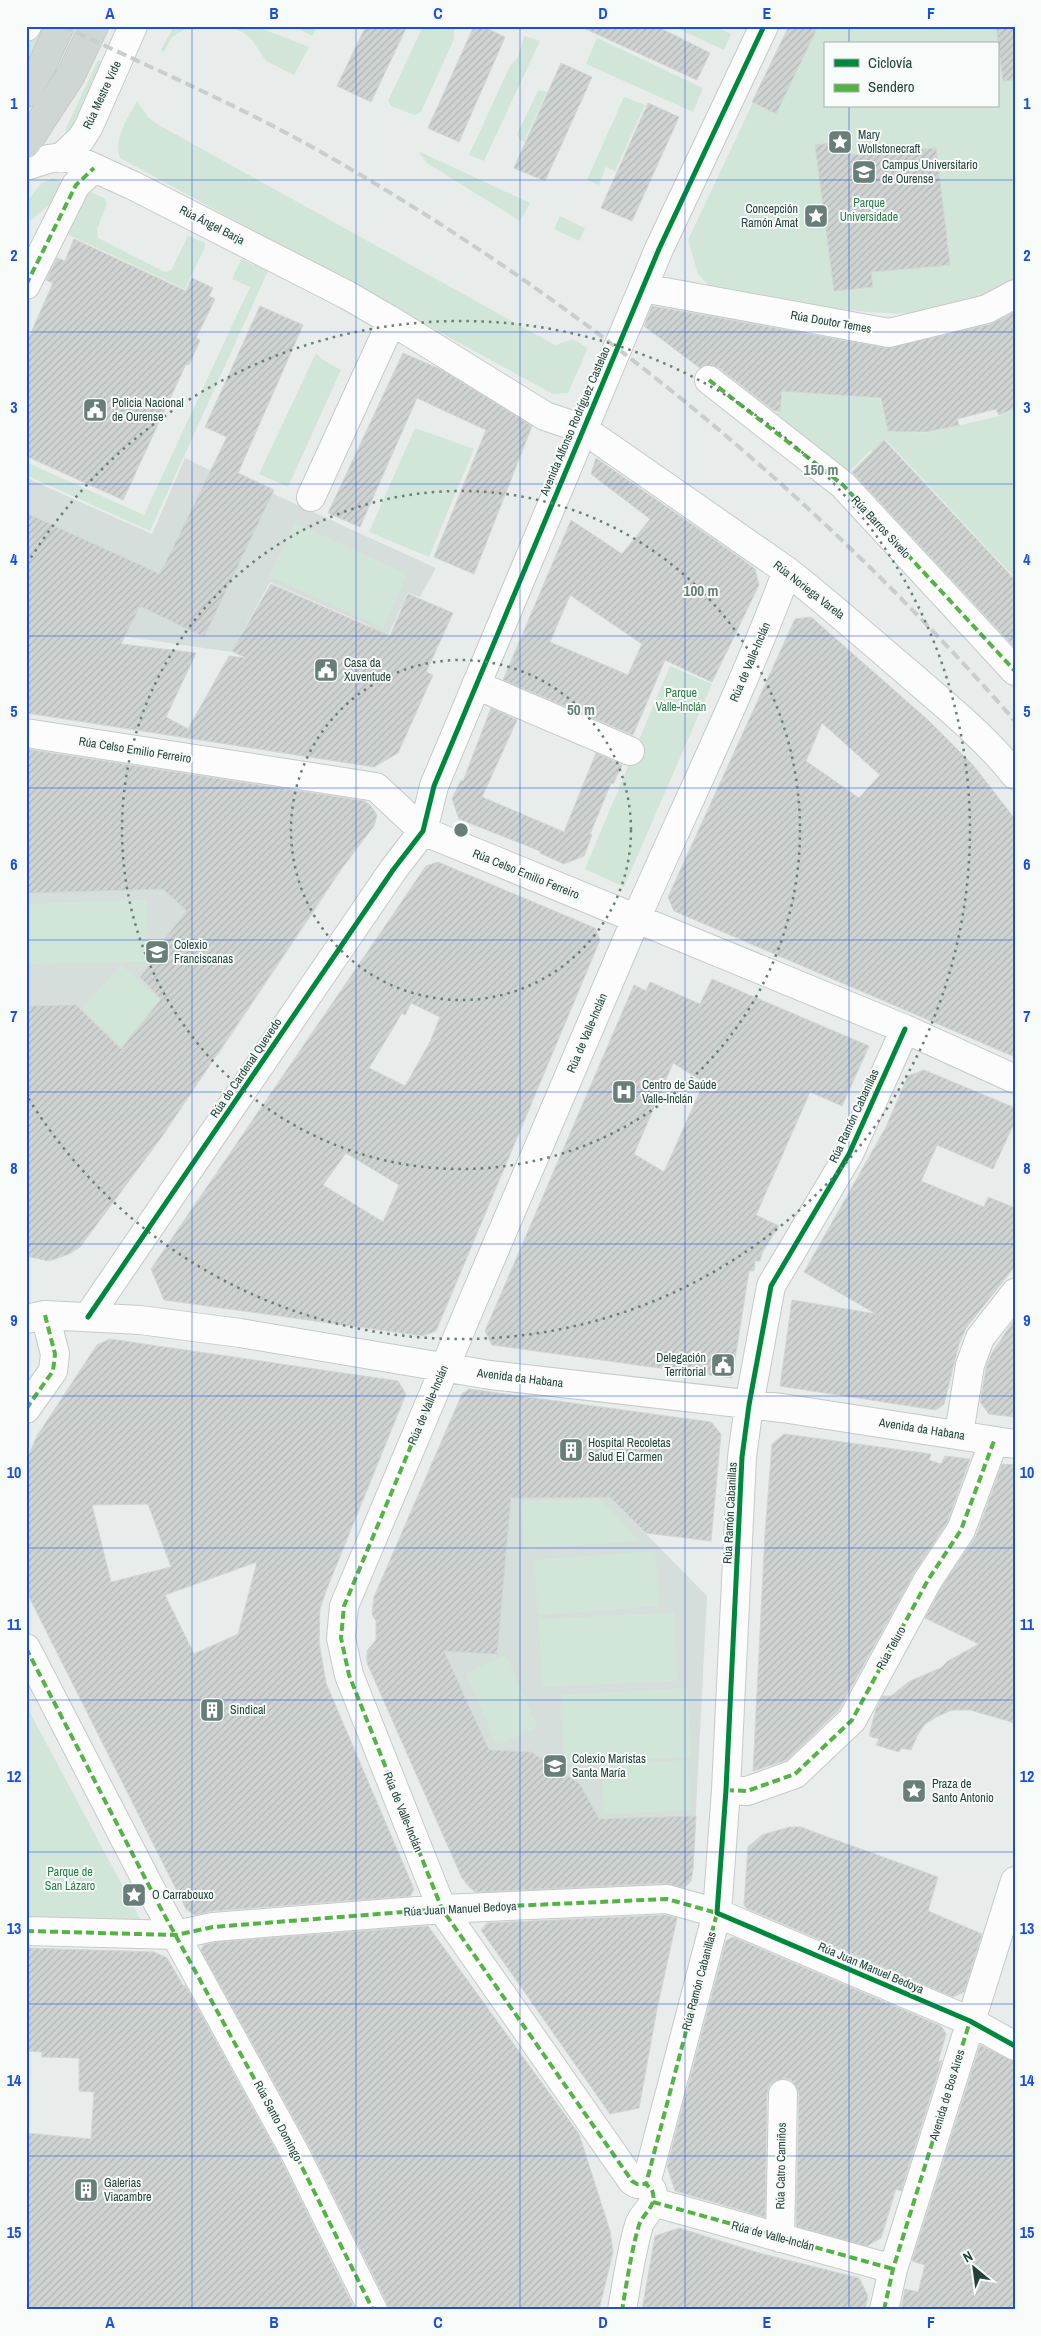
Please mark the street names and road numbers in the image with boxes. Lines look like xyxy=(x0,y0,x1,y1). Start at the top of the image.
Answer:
street label: Rúa Mestre Vide xyxy=(79,58,125,132)
street label: Rúa Ángel Barja xyxy=(177,202,248,249)
street label: Rúa Doutor Temes xyxy=(789,307,873,337)
street label: Avenida Alfonso Rodríguez Castelao xyxy=(536,344,614,499)
street label: Rúa Barros Sivelo xyxy=(848,492,914,562)
street label: Rúa Noriega Varela xyxy=(770,557,848,623)
street label: Rúa de Valle-Inclán xyxy=(726,620,774,704)
street label: Rúa Celso Emilio Ferreiro xyxy=(78,733,192,767)
street label: Rúa Celso Emilio Ferreiro xyxy=(470,845,582,903)
street label: Rúa de Valle-Inclán xyxy=(563,991,611,1075)
street label: Rúa do Cardenal Quevedo xyxy=(207,1015,285,1121)
street label: Rúa Ramón Cabanillas xyxy=(825,1066,883,1165)
street label: Rúa de Valle-Inclán xyxy=(404,1363,452,1447)
street label: Avenida da Habana xyxy=(475,1365,565,1391)
street label: Avenida da Habana xyxy=(877,1414,967,1444)
street label: Rúa Ramón Cabanillas xyxy=(719,1462,741,1564)
street label: Rúa Teluro xyxy=(873,1623,909,1673)
street label: Rúa de Valle-Inclán xyxy=(380,1770,426,1854)
street label: Rúa Juan Manuel Bedoya xyxy=(403,1898,517,1920)
street label: Rúa Ramón Cabanillas xyxy=(678,1930,720,2032)
street label: Rúa Juan Manuel Bedoya xyxy=(816,1939,927,1998)
street label: Avenida de Bos Aires xyxy=(925,2047,968,2143)
street label: Rúa Santo Domingo xyxy=(250,2078,306,2164)
street label: Rúa Catro Camiños xyxy=(772,2122,790,2210)
street label: Rúa de Valle-Inclán xyxy=(730,2217,816,2255)

